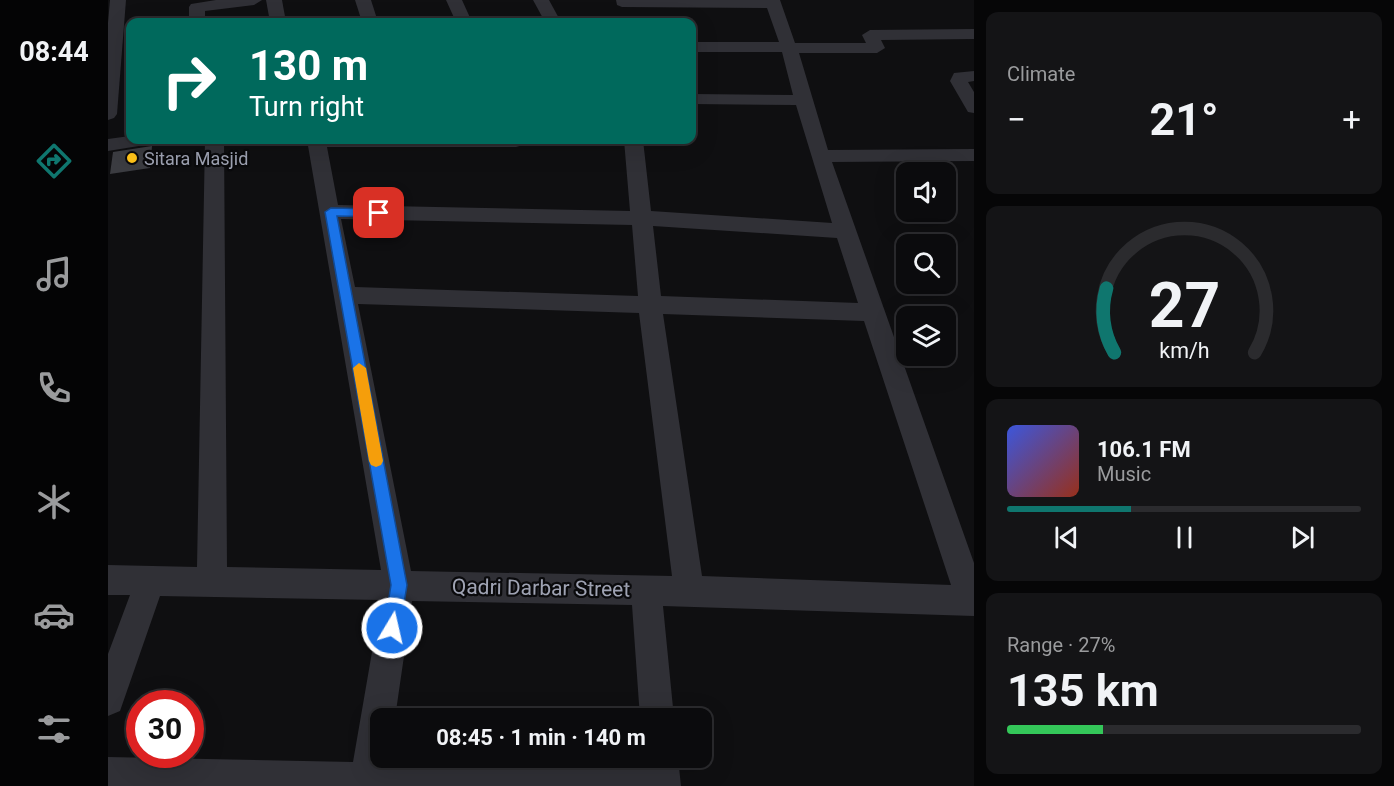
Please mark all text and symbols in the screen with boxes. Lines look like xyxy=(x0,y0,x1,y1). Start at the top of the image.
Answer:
text: 08:44 xyxy=(19,36,89,68)
text: 130 m xyxy=(249,41,368,90)
icon: right xyxy=(150,42,228,120)
text: Climate xyxy=(1007,62,1075,86)
text: Turn right xyxy=(249,91,364,123)
text: 21° xyxy=(1149,93,1219,146)
text: − xyxy=(1007,100,1026,139)
text: + xyxy=(1342,100,1361,139)
icon: directions xyxy=(33,140,75,182)
place label: Sitara Masjid xyxy=(144,148,248,169)
marker: Sitara Masjid xyxy=(125,151,139,165)
map controls xyxy=(896,162,956,366)
button: sound xyxy=(896,162,956,222)
pin xyxy=(353,187,404,238)
icon: arrive xyxy=(362,196,395,229)
button: search xyxy=(896,234,956,294)
icon: music xyxy=(33,253,75,295)
text: 27 xyxy=(1148,269,1220,342)
button: layers xyxy=(896,306,956,366)
text: km/h xyxy=(1159,339,1209,364)
icon: phone xyxy=(33,367,75,409)
text: 106.1 FM xyxy=(1097,437,1191,462)
text: Music xyxy=(1097,462,1151,486)
icon: climate xyxy=(33,481,75,523)
icon: previous xyxy=(1050,521,1083,554)
icon: pause xyxy=(1168,521,1201,554)
icon: next xyxy=(1286,521,1319,554)
street label: Qadri Darbar Street xyxy=(452,574,631,602)
icon: car xyxy=(33,594,75,636)
position arrow xyxy=(360,596,424,660)
text: Range · 27% xyxy=(1007,633,1115,657)
text: 135 km xyxy=(1007,664,1159,717)
speed limit sign: 30 xyxy=(126,690,204,768)
icon: filters xyxy=(33,708,75,750)
text: 08:45 · 1 min · 140 m xyxy=(436,725,646,750)

